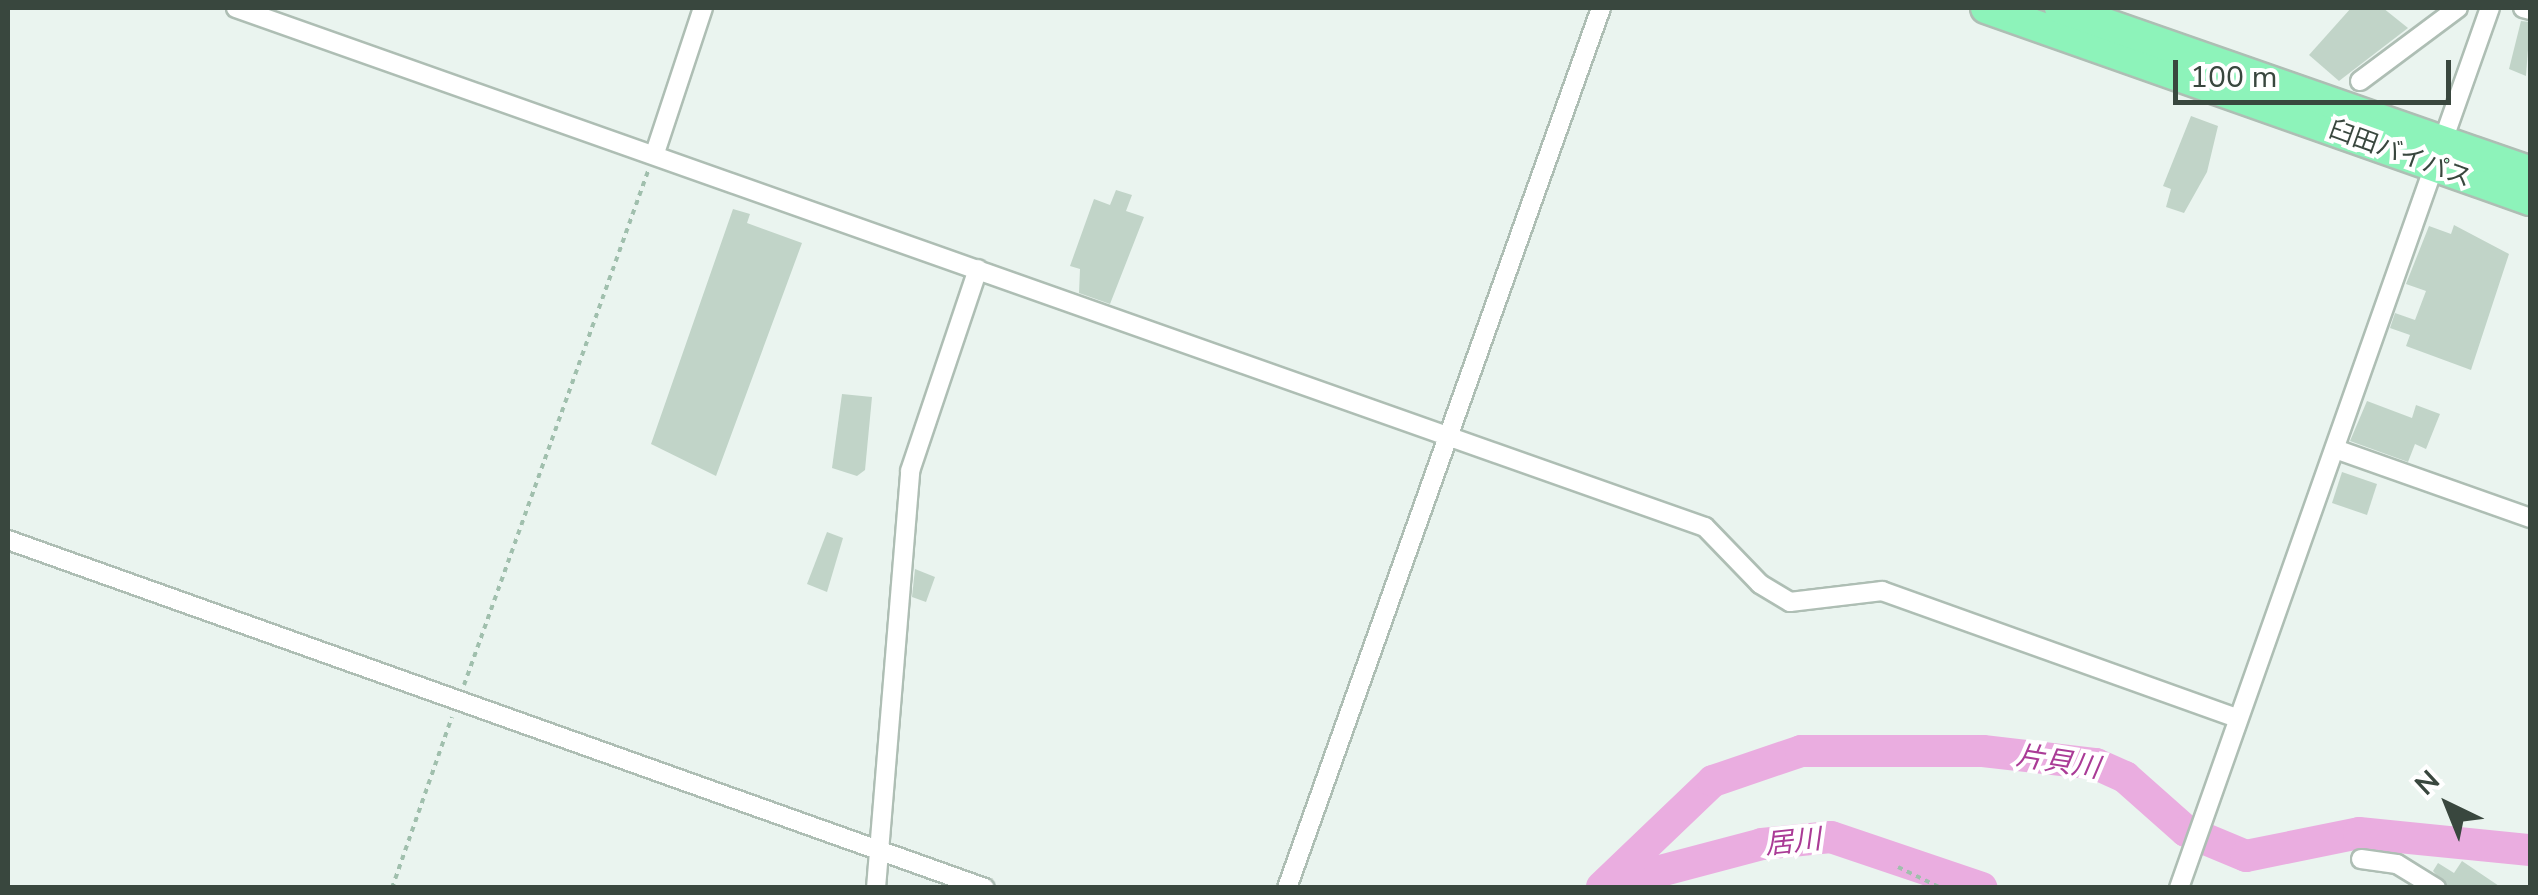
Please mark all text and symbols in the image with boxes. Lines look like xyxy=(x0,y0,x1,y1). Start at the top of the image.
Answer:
scale bar xyxy=(2178,40,2456,102)
text: 100 m xyxy=(2190,57,2277,98)
street label: 臼田バイパス xyxy=(2324,114,2476,194)
water label: 片貝川 xyxy=(2014,739,2102,785)
north arrow xyxy=(2398,755,2498,855)
text: N xyxy=(2407,762,2448,804)
water label: 居川 xyxy=(1763,822,1823,862)

